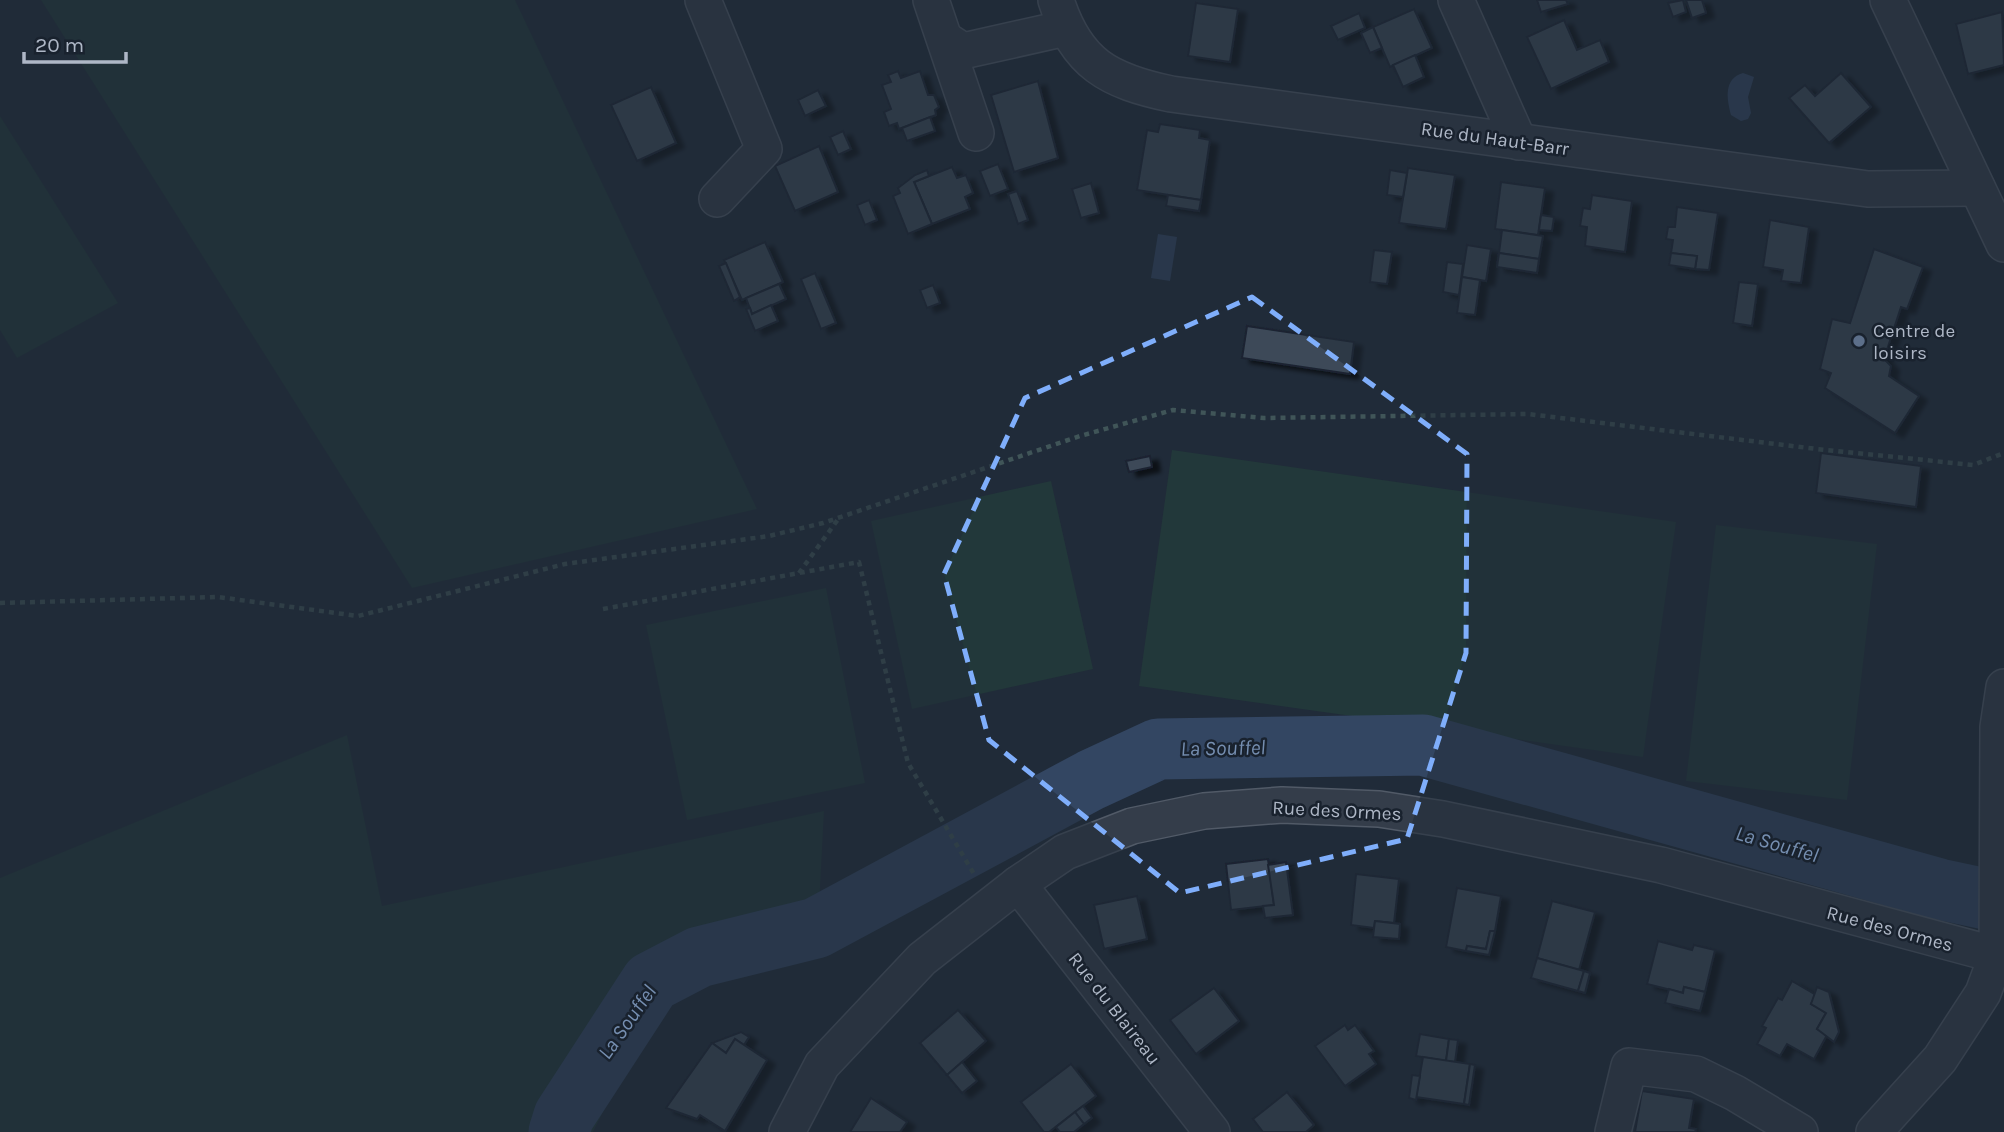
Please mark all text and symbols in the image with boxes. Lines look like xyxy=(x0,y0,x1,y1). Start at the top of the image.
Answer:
scale bar xyxy=(24,21,126,65)
text: 20 m xyxy=(35,33,84,57)
street label: Rue du Haut-Barr xyxy=(1419,118,1570,160)
place label: Centre de loisirs xyxy=(1873,320,1955,364)
marker: Centre de loisirs xyxy=(1851,333,1867,349)
water label: La Souffel xyxy=(1180,735,1266,761)
street label: Rue des Ormes xyxy=(1272,797,1402,825)
water label: La Souffel xyxy=(1733,821,1821,867)
street label: Rue des Ormes xyxy=(1824,902,1955,956)
street label: Rue du Blaireau xyxy=(1064,948,1165,1069)
water label: La Souffel xyxy=(593,980,661,1064)

